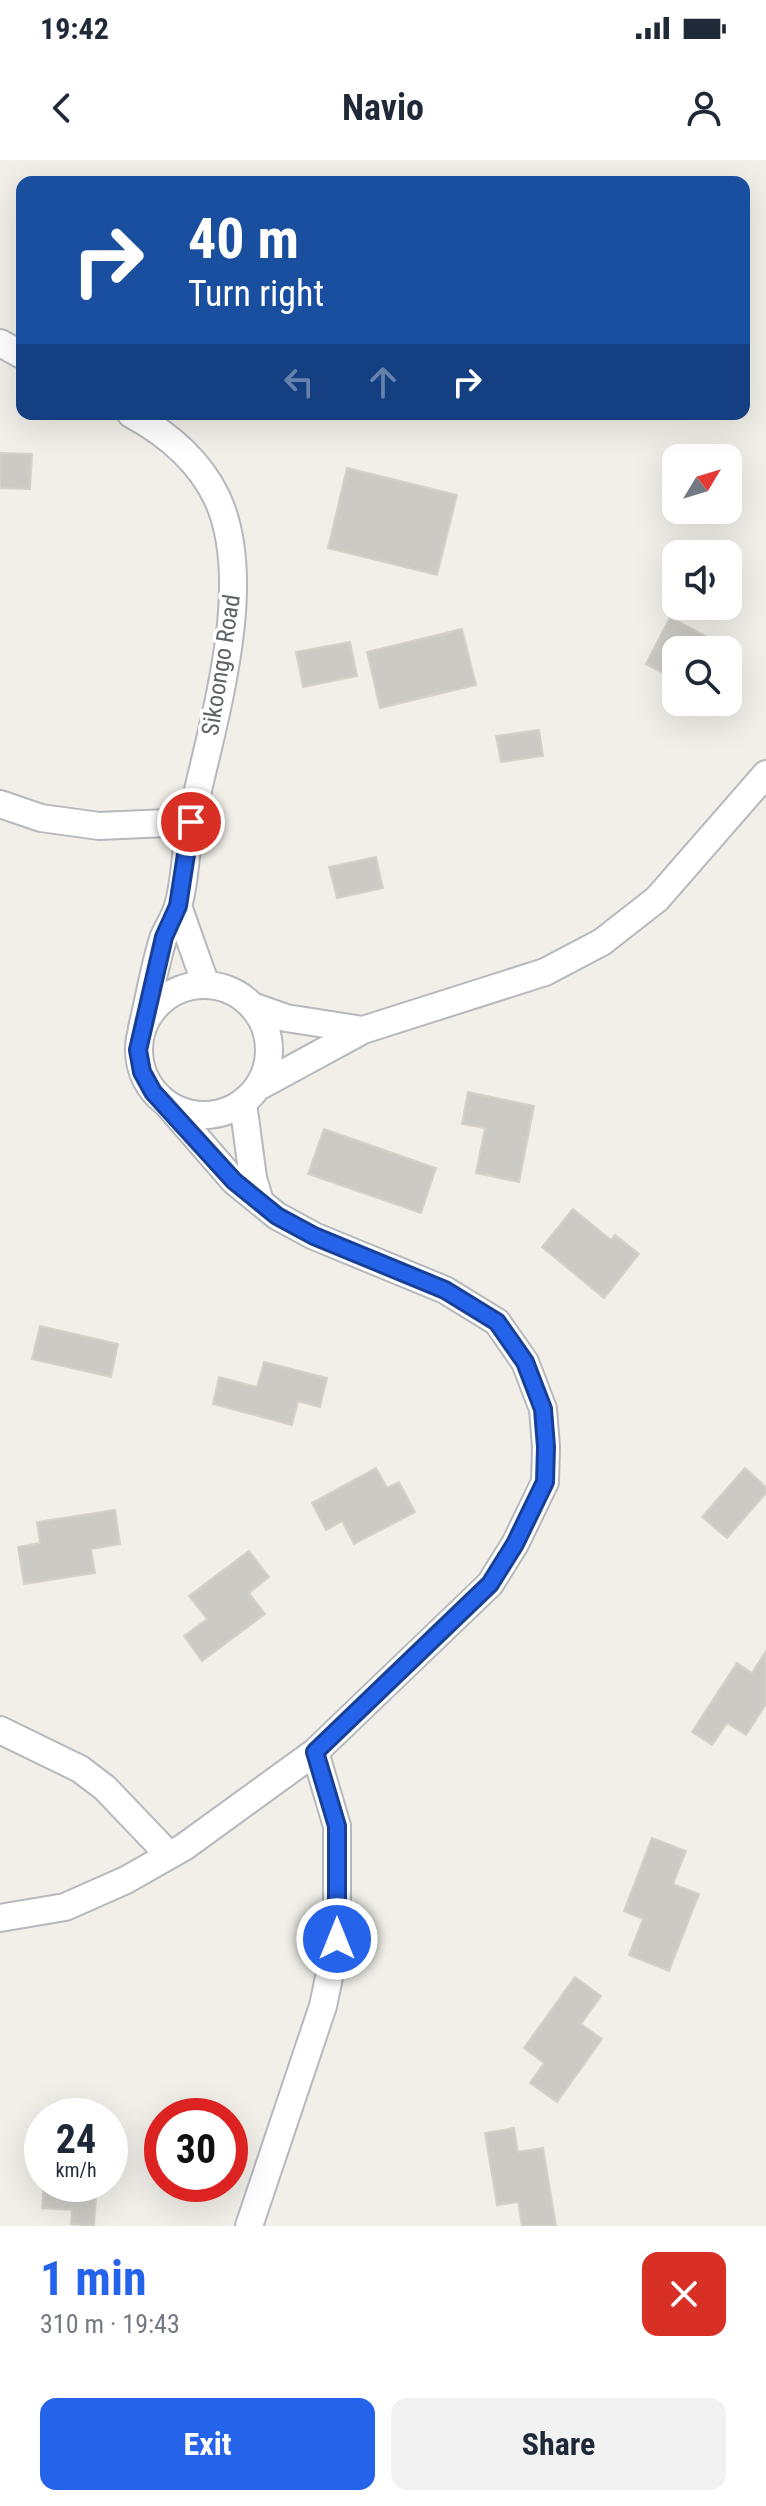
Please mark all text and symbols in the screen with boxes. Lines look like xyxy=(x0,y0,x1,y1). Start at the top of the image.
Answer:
text: 19:42 xyxy=(40,11,109,46)
icon: back xyxy=(40,86,84,130)
icon: person xyxy=(682,86,726,130)
text: Navio xyxy=(342,87,424,129)
text: 40 m xyxy=(188,206,299,272)
icon: right xyxy=(56,208,160,312)
text: Turn right xyxy=(188,273,324,315)
icon: left xyxy=(277,360,321,404)
icon: ahead xyxy=(361,360,405,404)
icon: right xyxy=(445,360,489,404)
north arrow xyxy=(662,444,742,524)
map controls xyxy=(662,444,742,716)
button: sound xyxy=(662,540,742,620)
street label: Sikoongo Road xyxy=(196,593,246,737)
button: search xyxy=(662,636,742,716)
pin xyxy=(157,788,225,856)
icon: arrive xyxy=(169,800,213,844)
position arrow xyxy=(295,1897,379,1981)
speed limit sign: 30 xyxy=(144,2098,248,2202)
text: 24 xyxy=(56,2116,96,2163)
text: km/h xyxy=(55,2158,97,2182)
text: 1 min xyxy=(40,2250,147,2307)
button: close xyxy=(642,2252,726,2336)
text: 310 m · 19:43 xyxy=(40,2309,180,2339)
button: Exit xyxy=(40,2398,375,2490)
button: Share xyxy=(391,2398,726,2490)

